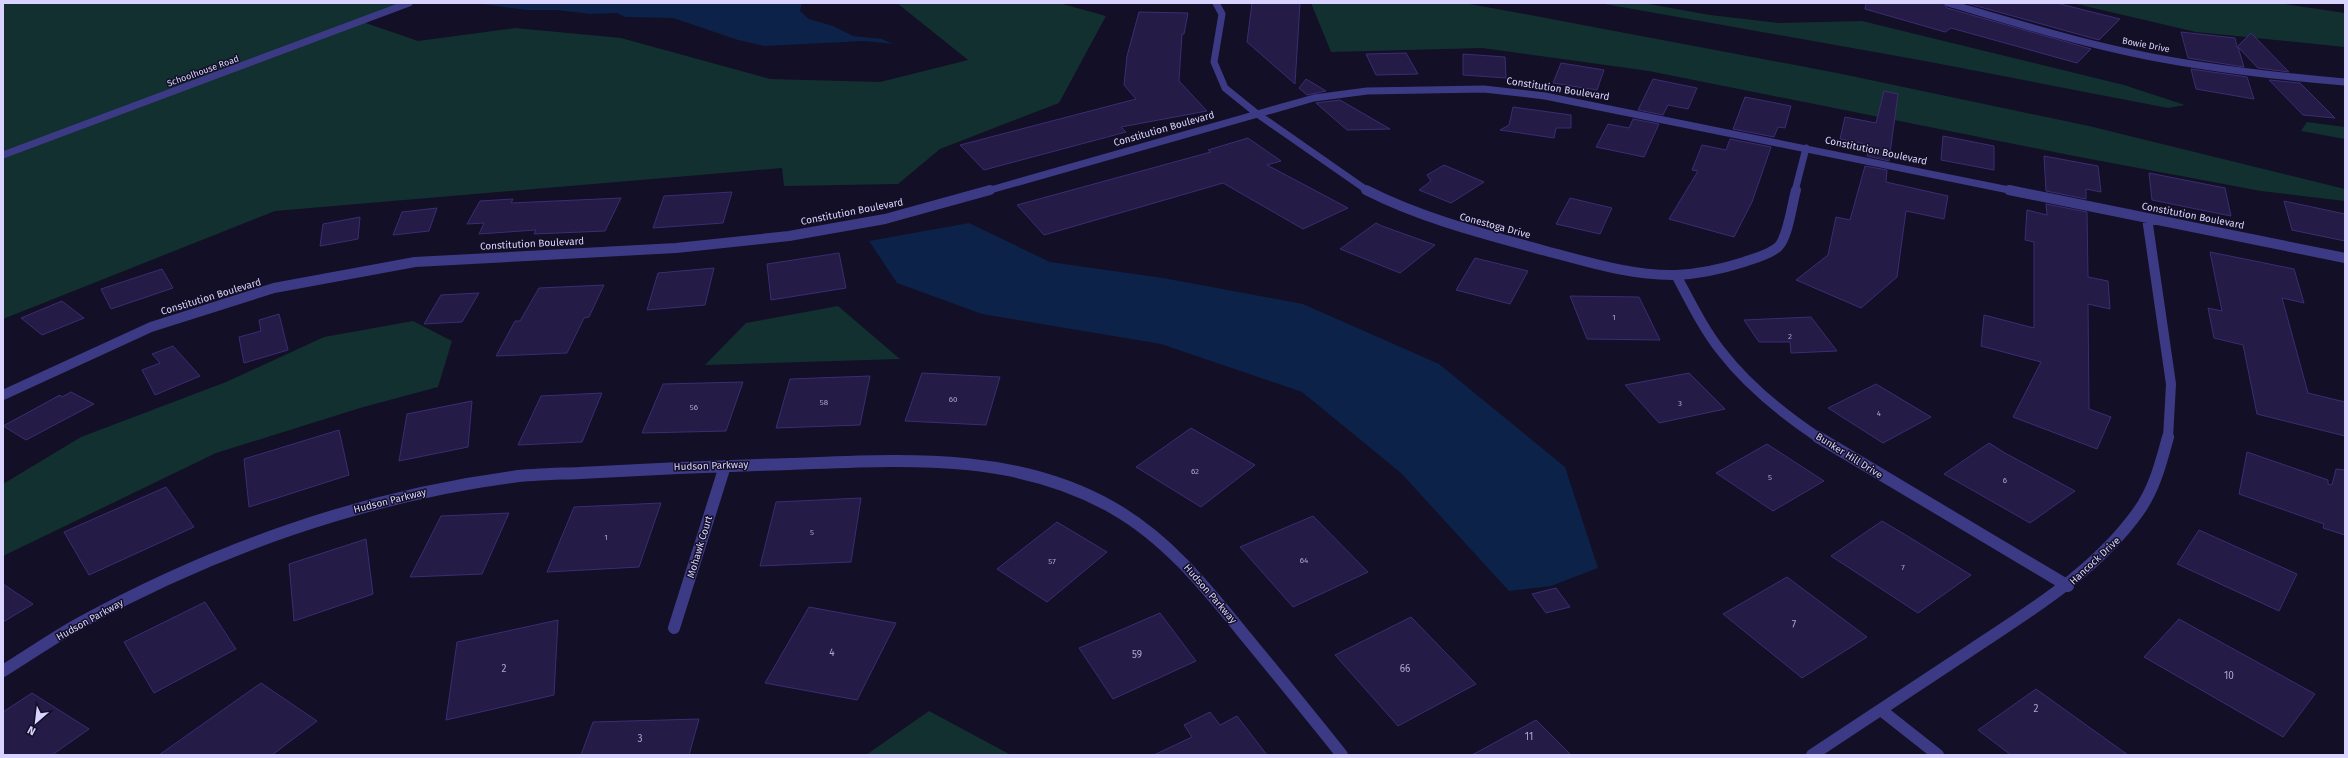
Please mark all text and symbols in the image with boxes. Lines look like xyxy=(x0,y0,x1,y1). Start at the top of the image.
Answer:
street label: Bowie Drive xyxy=(2121,36,2171,55)
street label: Schoolhouse Road xyxy=(166,53,240,89)
street label: Constitution Boulevard xyxy=(1506,75,1610,103)
street label: Constitution Boulevard xyxy=(1112,109,1216,149)
street label: Constitution Boulevard xyxy=(1824,134,1928,168)
street label: Constitution Boulevard xyxy=(800,196,904,228)
street label: Constitution Boulevard xyxy=(2141,200,2245,232)
street label: Conestoga Drive xyxy=(1458,211,1532,241)
street label: Constitution Boulevard xyxy=(480,235,584,253)
street label: Constitution Boulevard xyxy=(159,276,263,318)
house number: 1 xyxy=(1612,313,1616,322)
house number: 2 xyxy=(1788,332,1792,341)
house number: 60 xyxy=(949,395,958,404)
house number: 58 xyxy=(820,398,829,407)
house number: 3 xyxy=(1678,399,1682,408)
house number: 56 xyxy=(690,403,698,412)
house number: 4 xyxy=(1877,409,1882,418)
street label: Bunker Hill Drive xyxy=(1813,431,1885,481)
street label: Hudson Parkway xyxy=(674,459,749,473)
house number: 62 xyxy=(1191,467,1199,476)
house number: 5 xyxy=(1768,473,1772,482)
house number: 6 xyxy=(2003,476,2007,485)
street label: Hudson Parkway xyxy=(352,486,428,516)
street label: Mohawk Court xyxy=(685,514,715,580)
house number: 5 xyxy=(810,528,814,537)
house number: 1 xyxy=(604,533,608,542)
street label: Hancock Drive xyxy=(2067,535,2123,587)
house number: 64 xyxy=(1300,556,1309,565)
house number: 57 xyxy=(1048,557,1056,566)
street label: Hudson Parkway xyxy=(1181,562,1239,626)
house number: 7 xyxy=(1901,563,1905,572)
street label: Hudson Parkway xyxy=(54,597,126,643)
house number: 7 xyxy=(1792,619,1797,631)
house number: 4 xyxy=(829,647,835,659)
house number: 59 xyxy=(1132,649,1142,661)
house number: 2 xyxy=(502,663,507,675)
house number: 66 xyxy=(1400,663,1410,675)
house number: 10 xyxy=(2224,670,2234,682)
north arrow xyxy=(16,702,56,742)
house number: 2 xyxy=(2034,703,2039,715)
text: N xyxy=(25,723,38,738)
house number: 11 xyxy=(1525,731,1533,743)
house number: 3 xyxy=(638,733,643,745)

